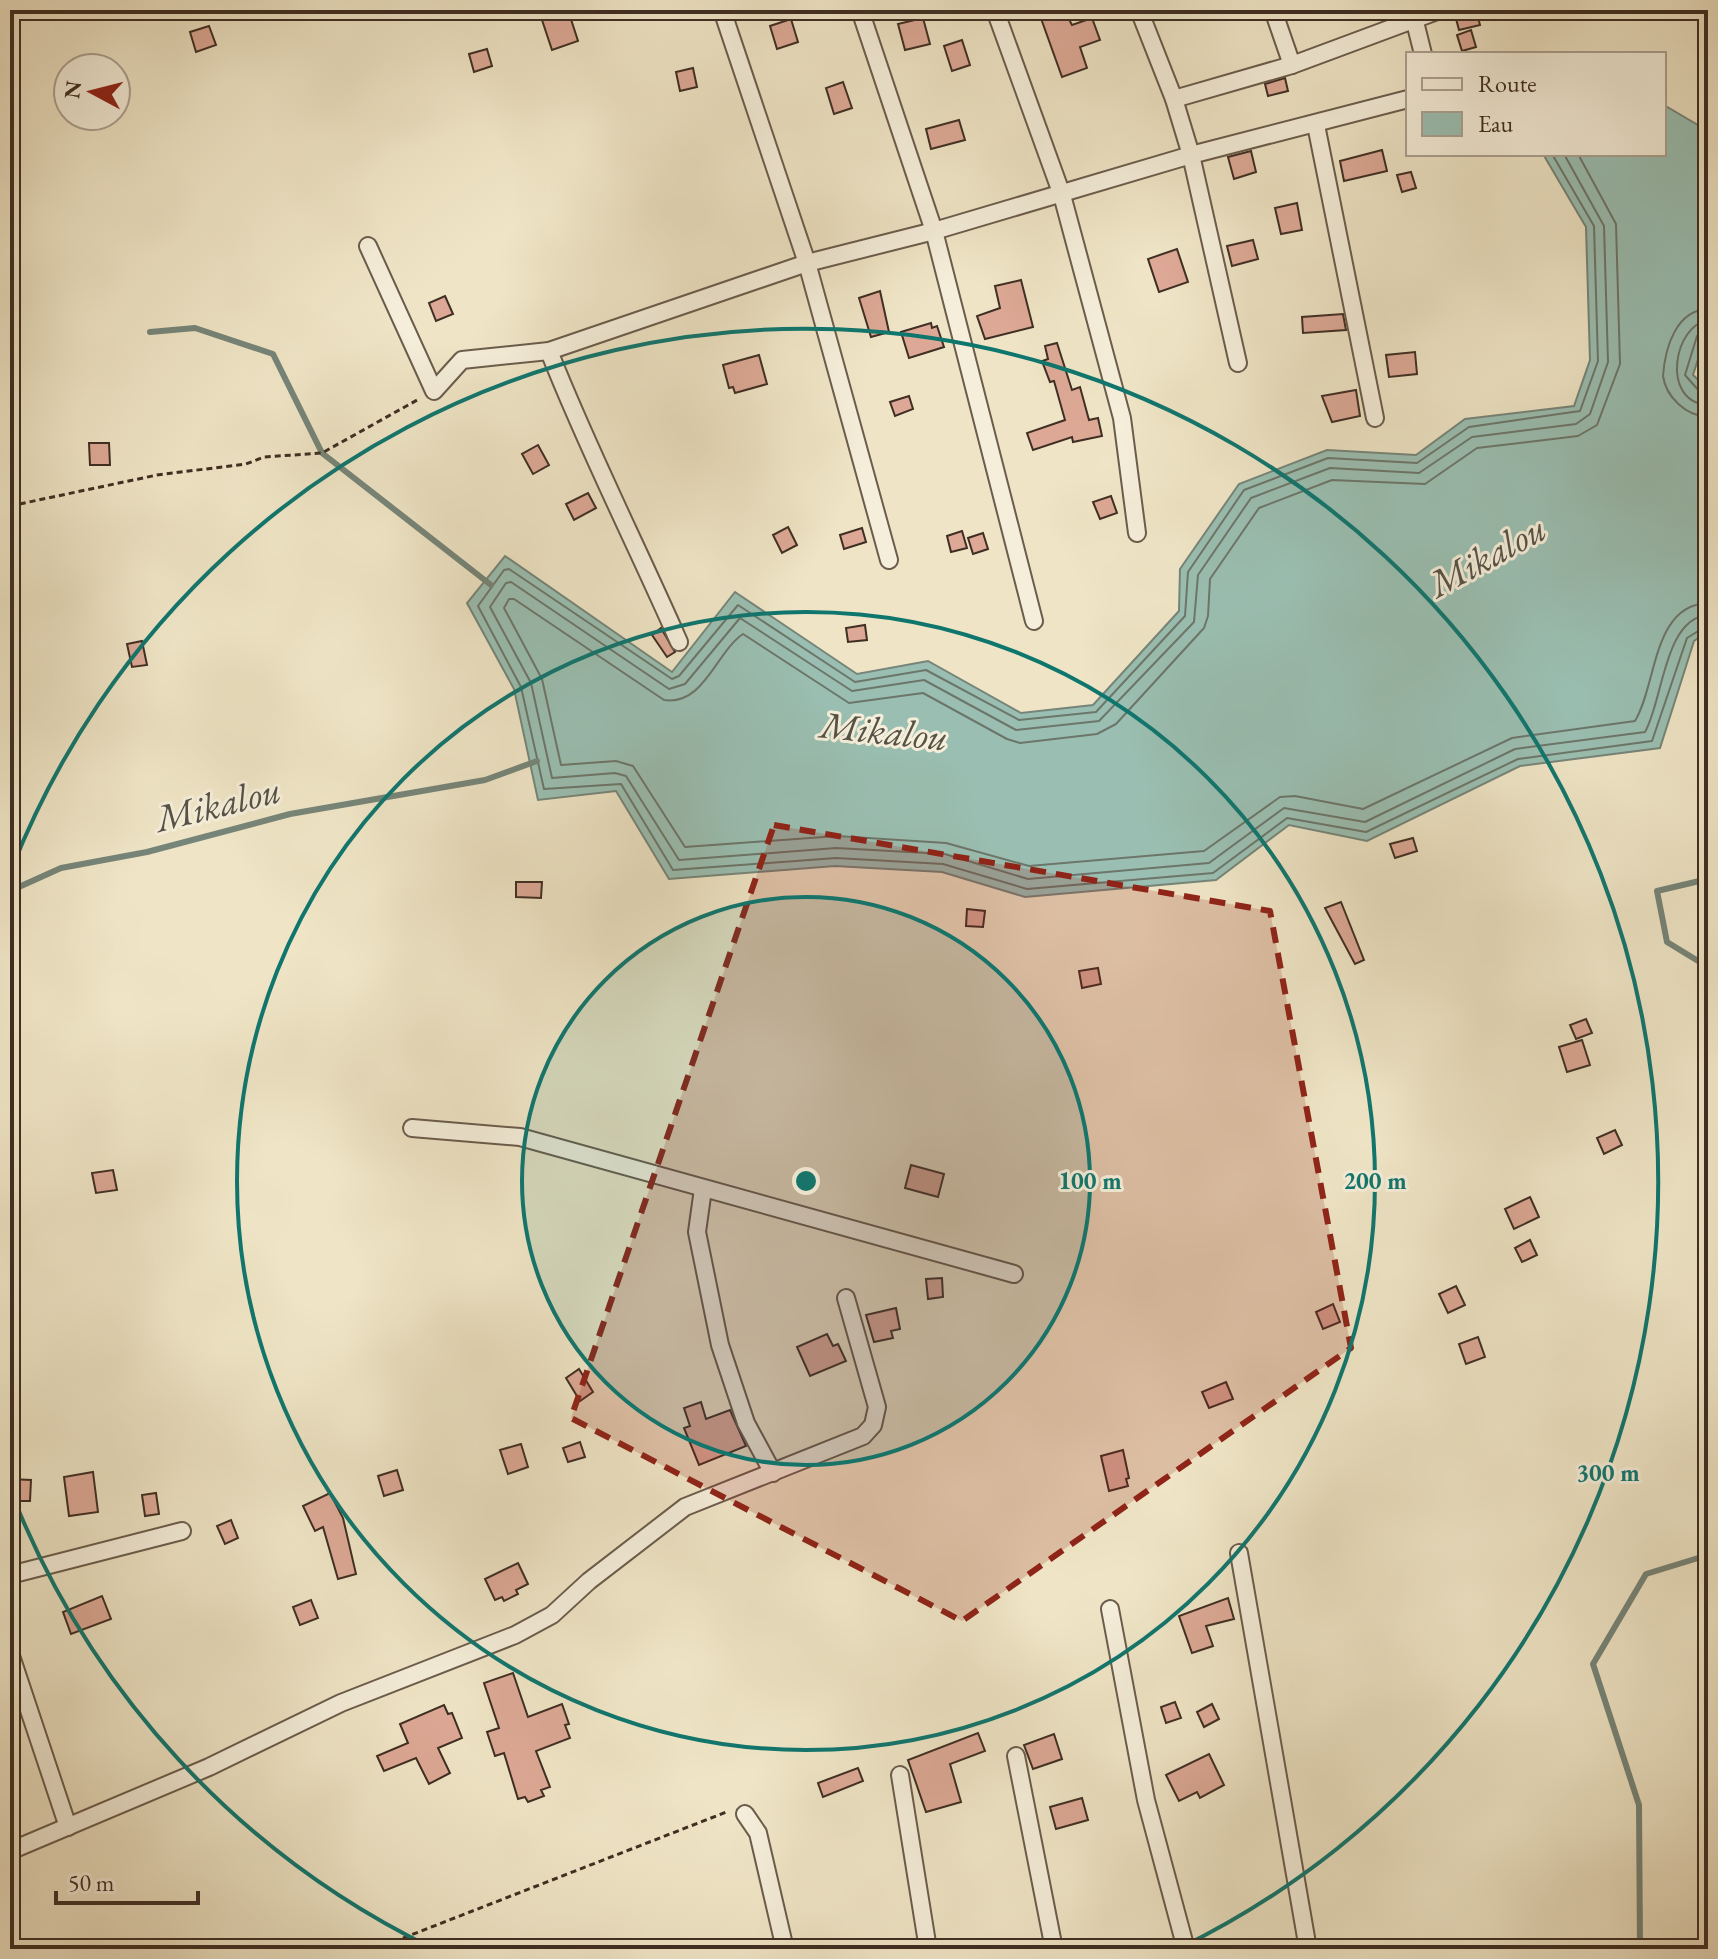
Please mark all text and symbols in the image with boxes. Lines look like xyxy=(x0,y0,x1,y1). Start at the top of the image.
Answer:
north arrow xyxy=(52,52,132,132)
legend xyxy=(1406,52,1666,156)
text: Route xyxy=(1478,68,1537,99)
text: N xyxy=(57,79,88,100)
text: Eau xyxy=(1478,108,1514,139)
water label: Mikalou xyxy=(1417,503,1554,609)
water label: Mikalou xyxy=(816,699,950,762)
water label: Mikalou xyxy=(148,764,286,843)
text: 100 m xyxy=(1058,1165,1122,1196)
text: 200 m xyxy=(1343,1165,1407,1196)
centre of rings xyxy=(792,1167,820,1195)
text: 300 m xyxy=(1576,1457,1640,1488)
scale bar xyxy=(56,1855,198,1905)
text: 50 m xyxy=(68,1867,115,1898)

